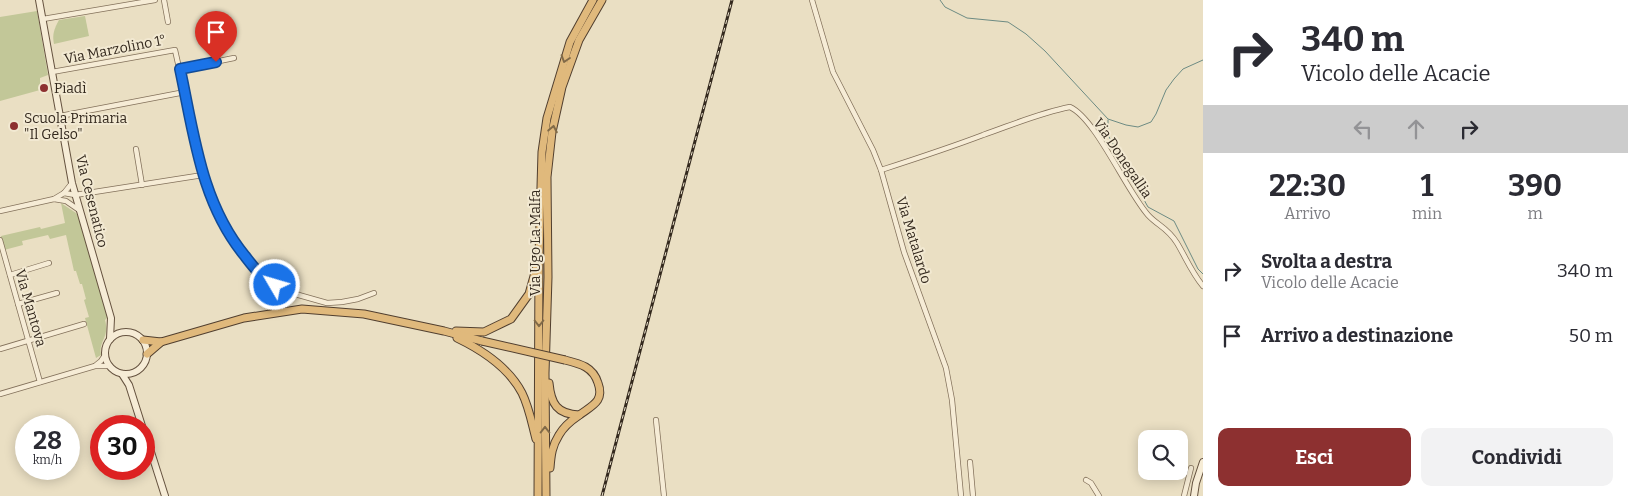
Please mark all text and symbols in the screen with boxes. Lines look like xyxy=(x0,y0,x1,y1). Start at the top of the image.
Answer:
pin xyxy=(195,11,237,62)
icon: arrive xyxy=(202,18,230,46)
text: 340 m xyxy=(1301,18,1404,60)
icon: right xyxy=(1218,20,1283,85)
street label: Via Marzolino 1° xyxy=(63,31,168,68)
one-way arrow xyxy=(560,55,570,63)
text: Vicolo delle Acacie xyxy=(1301,60,1491,87)
place label: Piadì xyxy=(54,80,86,97)
marker: Piadì xyxy=(38,82,50,94)
place label: Scuola Primaria "Il Gelso" xyxy=(24,110,128,143)
street label: Via Donegallia xyxy=(1090,115,1156,202)
icon: left xyxy=(1349,115,1377,143)
icon: ahead xyxy=(1402,115,1430,143)
icon: right xyxy=(1455,115,1483,143)
marker: Scuola Primaria "Il Gelso" xyxy=(8,120,20,132)
one-way arrow xyxy=(548,124,558,133)
street label: Via Cesenatico xyxy=(72,153,111,249)
text: 22:30 xyxy=(1269,168,1346,204)
text: 1 xyxy=(1421,168,1433,204)
text: 390 xyxy=(1508,168,1562,204)
street label: Via Ugo La Malfa xyxy=(527,189,544,296)
street label: Via Matalardo xyxy=(892,195,935,286)
text: Arrivo xyxy=(1284,204,1331,223)
text: min xyxy=(1412,204,1442,223)
text: m xyxy=(1527,204,1543,223)
text: Svolta a destra xyxy=(1261,250,1392,273)
icon: right xyxy=(1218,257,1246,285)
position arrow xyxy=(248,258,300,310)
text: 340 m xyxy=(1557,259,1613,282)
street label: Via Mantova xyxy=(11,267,50,349)
text: Vicolo delle Acacie xyxy=(1261,273,1399,292)
one-way arrow xyxy=(533,319,544,327)
icon: arrive xyxy=(1218,322,1246,350)
text: Arrivo a destinazione xyxy=(1261,324,1453,347)
text: 50 m xyxy=(1569,324,1613,347)
speed limit sign: 30 xyxy=(90,415,155,480)
text: 28 xyxy=(33,426,62,456)
one-way arrow xyxy=(540,426,550,434)
button: Esci xyxy=(1218,428,1411,486)
button: Condividi xyxy=(1421,428,1613,486)
map controls xyxy=(1138,430,1188,480)
button: search xyxy=(1138,430,1188,480)
text: km/h xyxy=(33,453,62,467)

